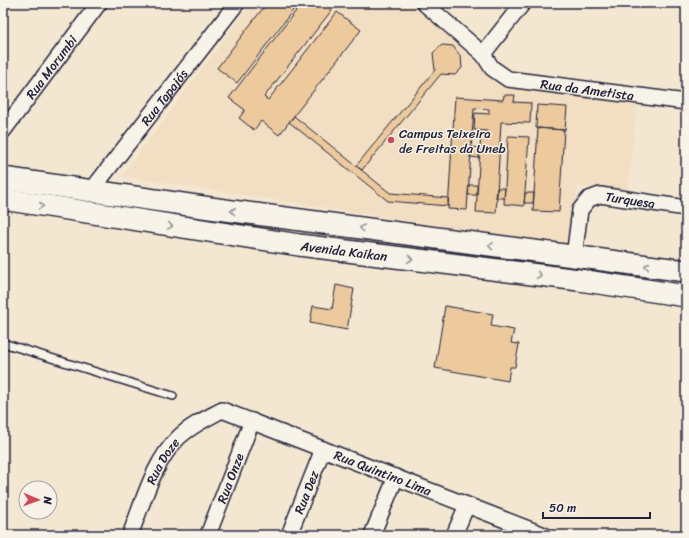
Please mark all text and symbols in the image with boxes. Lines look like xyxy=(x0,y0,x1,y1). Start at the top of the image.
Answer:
street label: Rua Morumbi xyxy=(20,30,83,104)
street label: Rua Tapajós xyxy=(135,63,194,131)
street label: Rua da Ametista xyxy=(539,72,636,107)
place label: Campus Teixeira de Freitas da Uneb xyxy=(399,122,506,160)
marker: Campus Teixeira de Freitas da Uneb xyxy=(386,135,396,145)
street label: Turquesa xyxy=(604,185,657,215)
one-way arrow xyxy=(38,201,45,209)
one-way arrow xyxy=(230,207,236,216)
one-way arrow xyxy=(167,221,173,230)
one-way arrow xyxy=(359,224,365,233)
street label: Avenida Kaikan xyxy=(298,234,389,268)
one-way arrow xyxy=(488,242,494,251)
one-way arrow xyxy=(407,254,413,263)
one-way arrow xyxy=(644,262,650,271)
one-way arrow xyxy=(535,270,542,279)
street label: Rua Doze xyxy=(140,432,186,488)
street label: Rua Quintino Lima xyxy=(331,444,435,502)
street label: Rua Onze xyxy=(210,450,251,507)
street label: Rua Dez xyxy=(287,466,326,518)
north arrow xyxy=(18,480,58,520)
scale bar xyxy=(543,494,650,520)
text: N xyxy=(38,495,57,505)
text: 50 m xyxy=(549,497,576,519)

